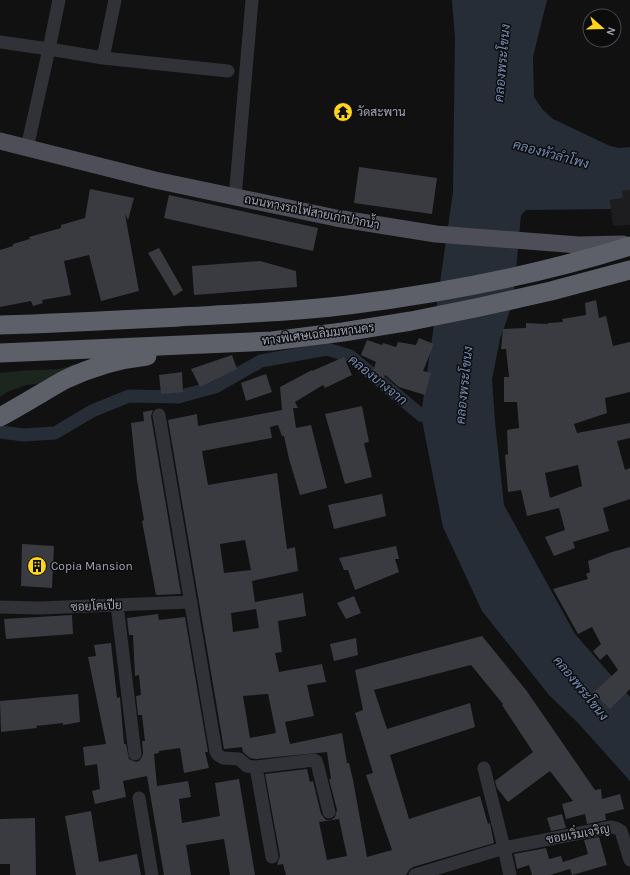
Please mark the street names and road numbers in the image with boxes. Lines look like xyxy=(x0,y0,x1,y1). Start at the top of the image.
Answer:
street label: ถนนทางรถไฟสายเก่าปากน้ำ xyxy=(243,188,382,232)
street label: ทางพิเศษเฉลิมมหานคร xyxy=(261,320,375,348)
street label: ซอยโคเปีย xyxy=(70,597,122,614)
street label: ซอยเริ่มเจริญ xyxy=(544,818,611,846)

